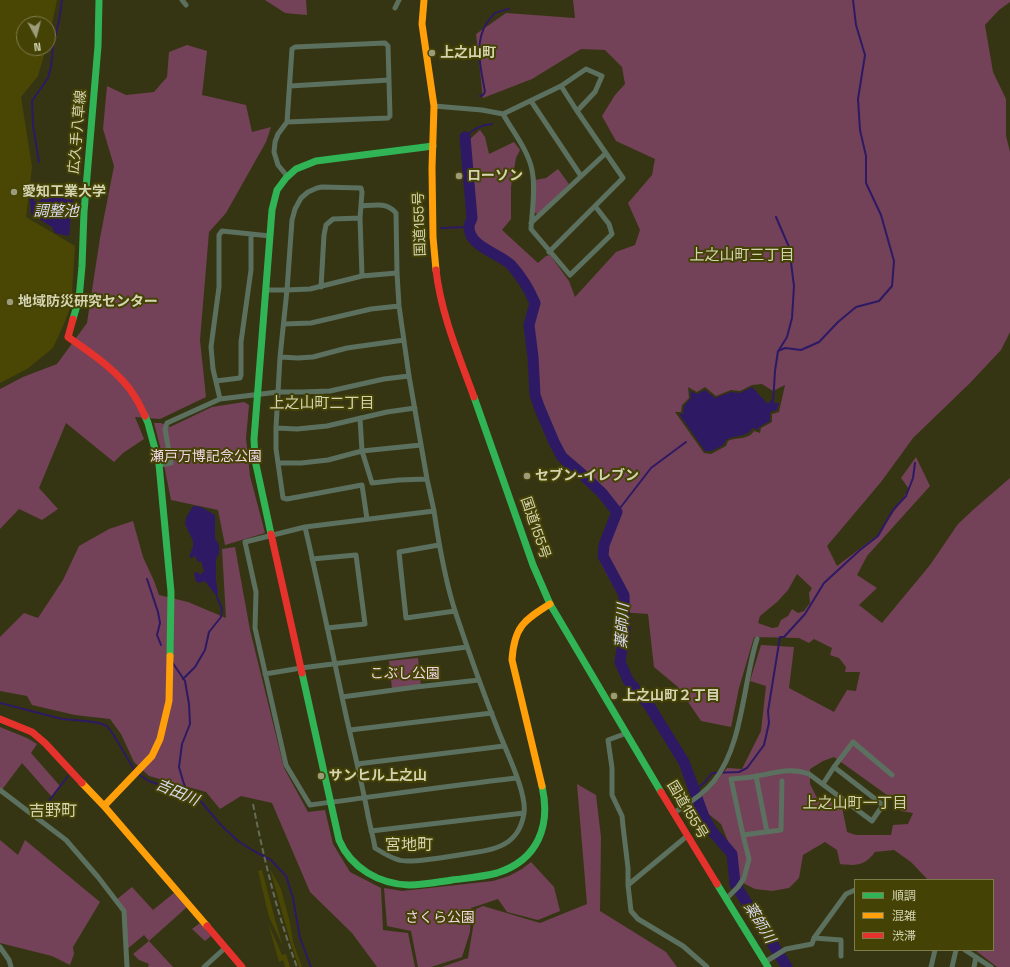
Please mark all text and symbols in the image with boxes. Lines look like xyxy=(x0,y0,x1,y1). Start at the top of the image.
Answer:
north arrow xyxy=(16,16,56,56)
text: N xyxy=(33,40,42,54)
place label: 上之山町 xyxy=(440,45,496,61)
marker: 上之山町 xyxy=(427,48,437,58)
street label: 広久手八草線 xyxy=(66,89,90,175)
place label: ローソン xyxy=(467,168,523,184)
marker: ローソン xyxy=(454,171,464,181)
place label: 愛知工業大学 xyxy=(22,184,106,200)
marker: 愛知工業大学 xyxy=(9,187,19,197)
street label: 国道155号 xyxy=(410,191,430,257)
water label: 調整池 xyxy=(34,203,78,221)
district label: 上之山町三丁目 xyxy=(690,247,794,265)
place label: 地域防災研究センター xyxy=(18,294,158,310)
marker: 地域防災研究センター xyxy=(5,297,15,307)
district label: 上之山町二丁目 xyxy=(270,395,374,413)
park label: 瀬戸万博記念公園 xyxy=(150,449,262,465)
place label: セブン-イレブン xyxy=(535,468,639,484)
marker: セブン-イレブン xyxy=(522,471,532,481)
street label: 国道155号 xyxy=(517,495,553,561)
water label: 薬師川 xyxy=(613,603,633,649)
park label: こぶし公園 xyxy=(370,666,440,682)
place label: 上之山町２丁目 xyxy=(622,688,720,704)
marker: 上之山町２丁目 xyxy=(609,691,619,701)
place label: サンヒル上之山 xyxy=(329,768,427,784)
marker: サンヒル上之山 xyxy=(316,771,326,781)
water label: 吉田川 xyxy=(153,776,201,810)
street label: 国道155号 xyxy=(663,778,711,842)
district label: 上之山町一丁目 xyxy=(803,795,907,813)
district label: 吉野町 xyxy=(29,802,77,822)
district label: 宮地町 xyxy=(385,836,433,856)
legend xyxy=(854,879,994,951)
text: 順調 xyxy=(892,888,916,904)
water label: 薬師川 xyxy=(739,899,779,947)
text: 混雑 xyxy=(892,908,916,924)
park label: さくら公園 xyxy=(405,910,475,926)
text: 渋滞 xyxy=(892,928,916,944)

